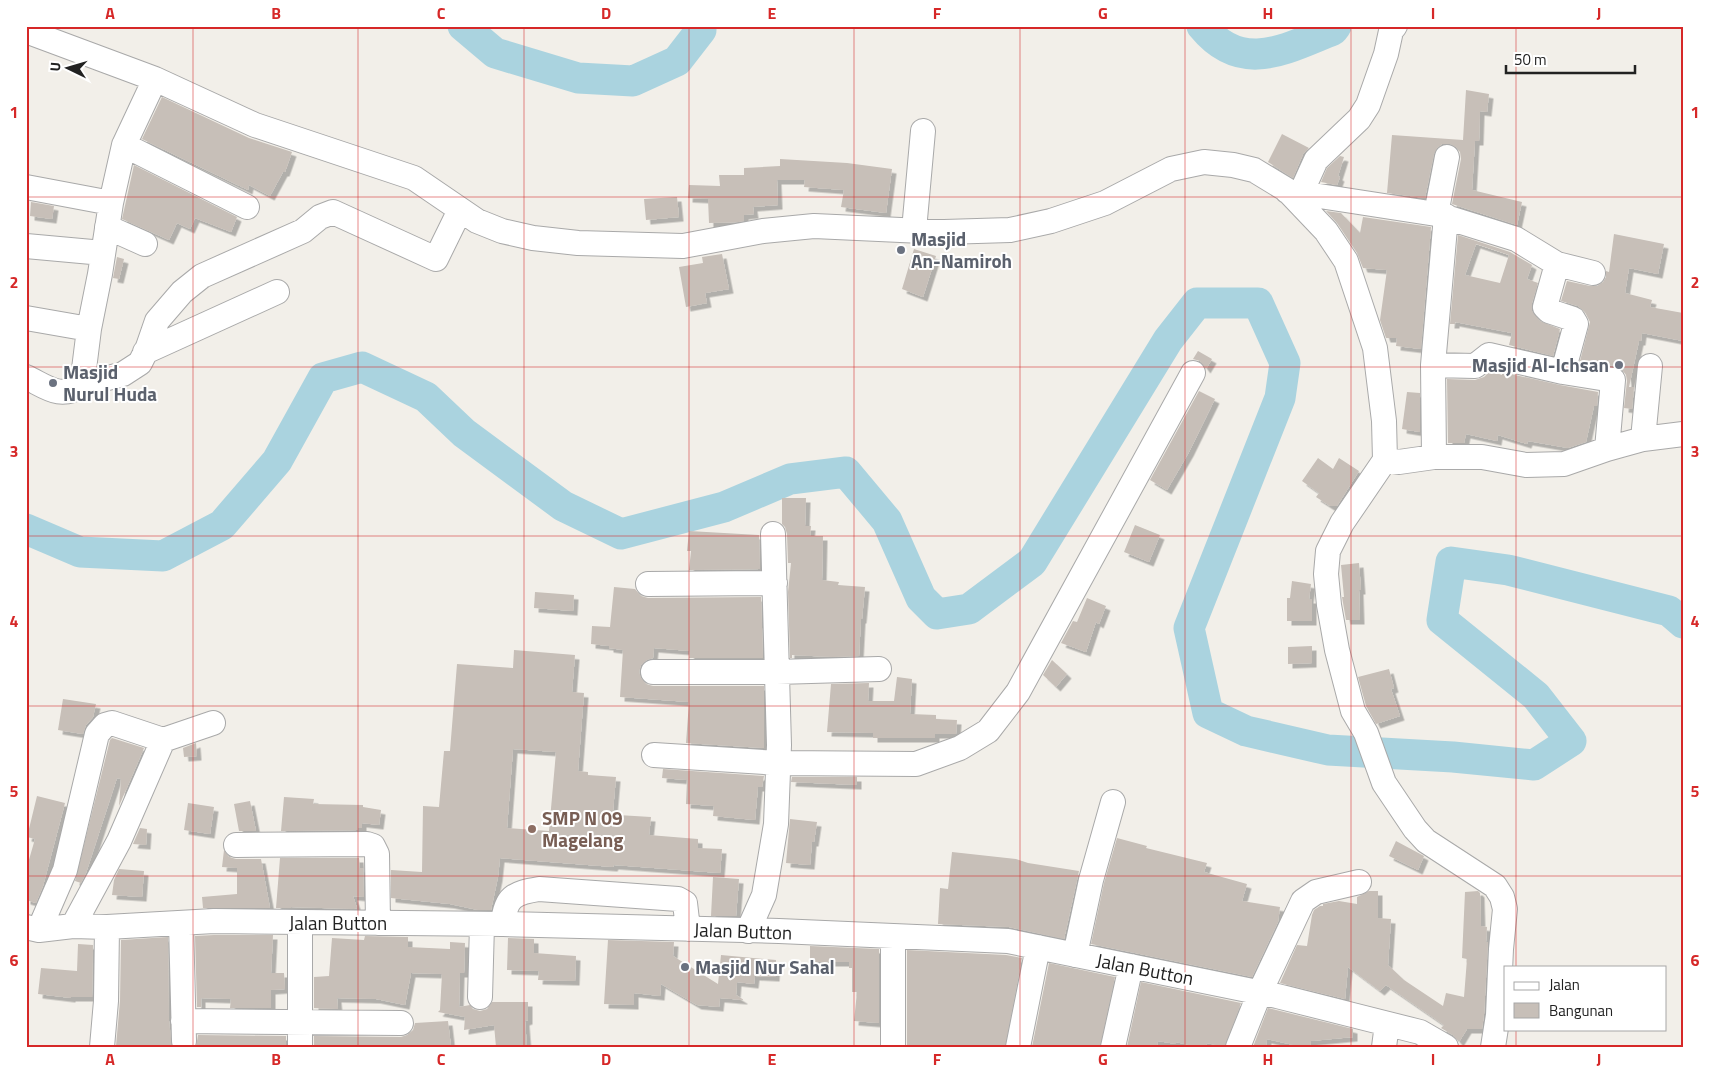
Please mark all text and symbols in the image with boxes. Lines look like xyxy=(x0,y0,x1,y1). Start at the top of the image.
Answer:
text: A xyxy=(105,1,115,25)
text: B xyxy=(271,1,281,25)
text: C xyxy=(437,1,446,25)
text: D xyxy=(601,1,611,25)
text: E xyxy=(768,1,777,25)
text: F xyxy=(933,1,942,25)
text: G xyxy=(1098,1,1108,25)
text: H xyxy=(1263,1,1273,25)
text: I xyxy=(1431,1,1435,25)
text: J xyxy=(1597,1,1601,25)
north arrow xyxy=(42,42,92,92)
scale bar xyxy=(1506,42,1635,74)
text: 50 m xyxy=(1514,48,1547,71)
text: U xyxy=(44,61,65,72)
text: 1 xyxy=(10,100,18,124)
text: 1 xyxy=(1691,100,1699,124)
place label: Masjid An-Namiroh xyxy=(911,224,1012,275)
marker: Masjid An-Namiroh xyxy=(895,244,907,256)
text: 2 xyxy=(10,270,18,294)
text: 2 xyxy=(1691,270,1699,294)
place label: Masjid Al-Ichsan xyxy=(1472,350,1609,379)
place label: Masjid Nurul Huda xyxy=(63,357,157,408)
marker: Masjid Al-Ichsan xyxy=(1613,359,1625,371)
marker: Masjid Nurul Huda xyxy=(47,377,59,389)
text: 3 xyxy=(10,439,18,463)
text: 3 xyxy=(1691,439,1699,463)
text: 4 xyxy=(10,609,19,633)
text: 4 xyxy=(1691,609,1700,633)
text: 5 xyxy=(10,779,19,803)
text: 5 xyxy=(1691,779,1700,803)
place label: SMP N 09 Magelang xyxy=(542,803,623,854)
marker: SMP N 09 Magelang xyxy=(526,823,538,835)
street label: Jalan Button xyxy=(289,908,387,937)
street label: Jalan Button xyxy=(693,914,793,947)
street label: Jalan Button xyxy=(1094,945,1196,992)
text: 6 xyxy=(10,948,19,972)
text: 6 xyxy=(1691,948,1700,972)
place label: Masjid Nur Sahal xyxy=(695,952,835,981)
marker: Masjid Nur Sahal xyxy=(679,961,691,973)
legend xyxy=(1504,966,1666,1030)
text: Jalan xyxy=(1549,973,1580,996)
text: Bangunan xyxy=(1549,999,1613,1022)
text: A xyxy=(105,1047,115,1071)
text: B xyxy=(271,1047,281,1071)
text: C xyxy=(437,1047,446,1071)
text: D xyxy=(601,1047,611,1071)
text: E xyxy=(768,1047,777,1071)
text: F xyxy=(933,1047,942,1071)
text: G xyxy=(1098,1047,1108,1071)
text: H xyxy=(1263,1047,1273,1071)
text: I xyxy=(1431,1047,1435,1071)
text: J xyxy=(1597,1047,1601,1071)

